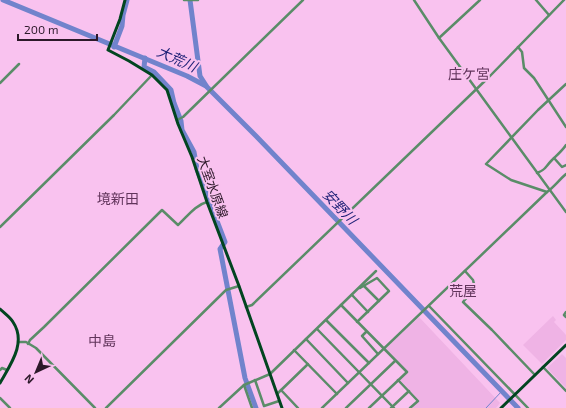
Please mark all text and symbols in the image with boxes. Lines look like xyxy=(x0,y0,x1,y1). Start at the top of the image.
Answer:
scale bar xyxy=(18,16,97,42)
text: 200 m xyxy=(24,22,58,36)
water label: 大荒川 xyxy=(155,42,202,76)
district label: 庄ケ宮 xyxy=(448,65,490,82)
street label: 大室水原線 xyxy=(194,154,232,220)
water label: 安野川 xyxy=(320,186,362,229)
district label: 境新田 xyxy=(97,190,139,207)
district label: 荒屋 xyxy=(449,282,477,299)
district label: 中島 xyxy=(88,332,116,349)
north arrow xyxy=(16,352,56,392)
text: N xyxy=(21,372,36,387)

